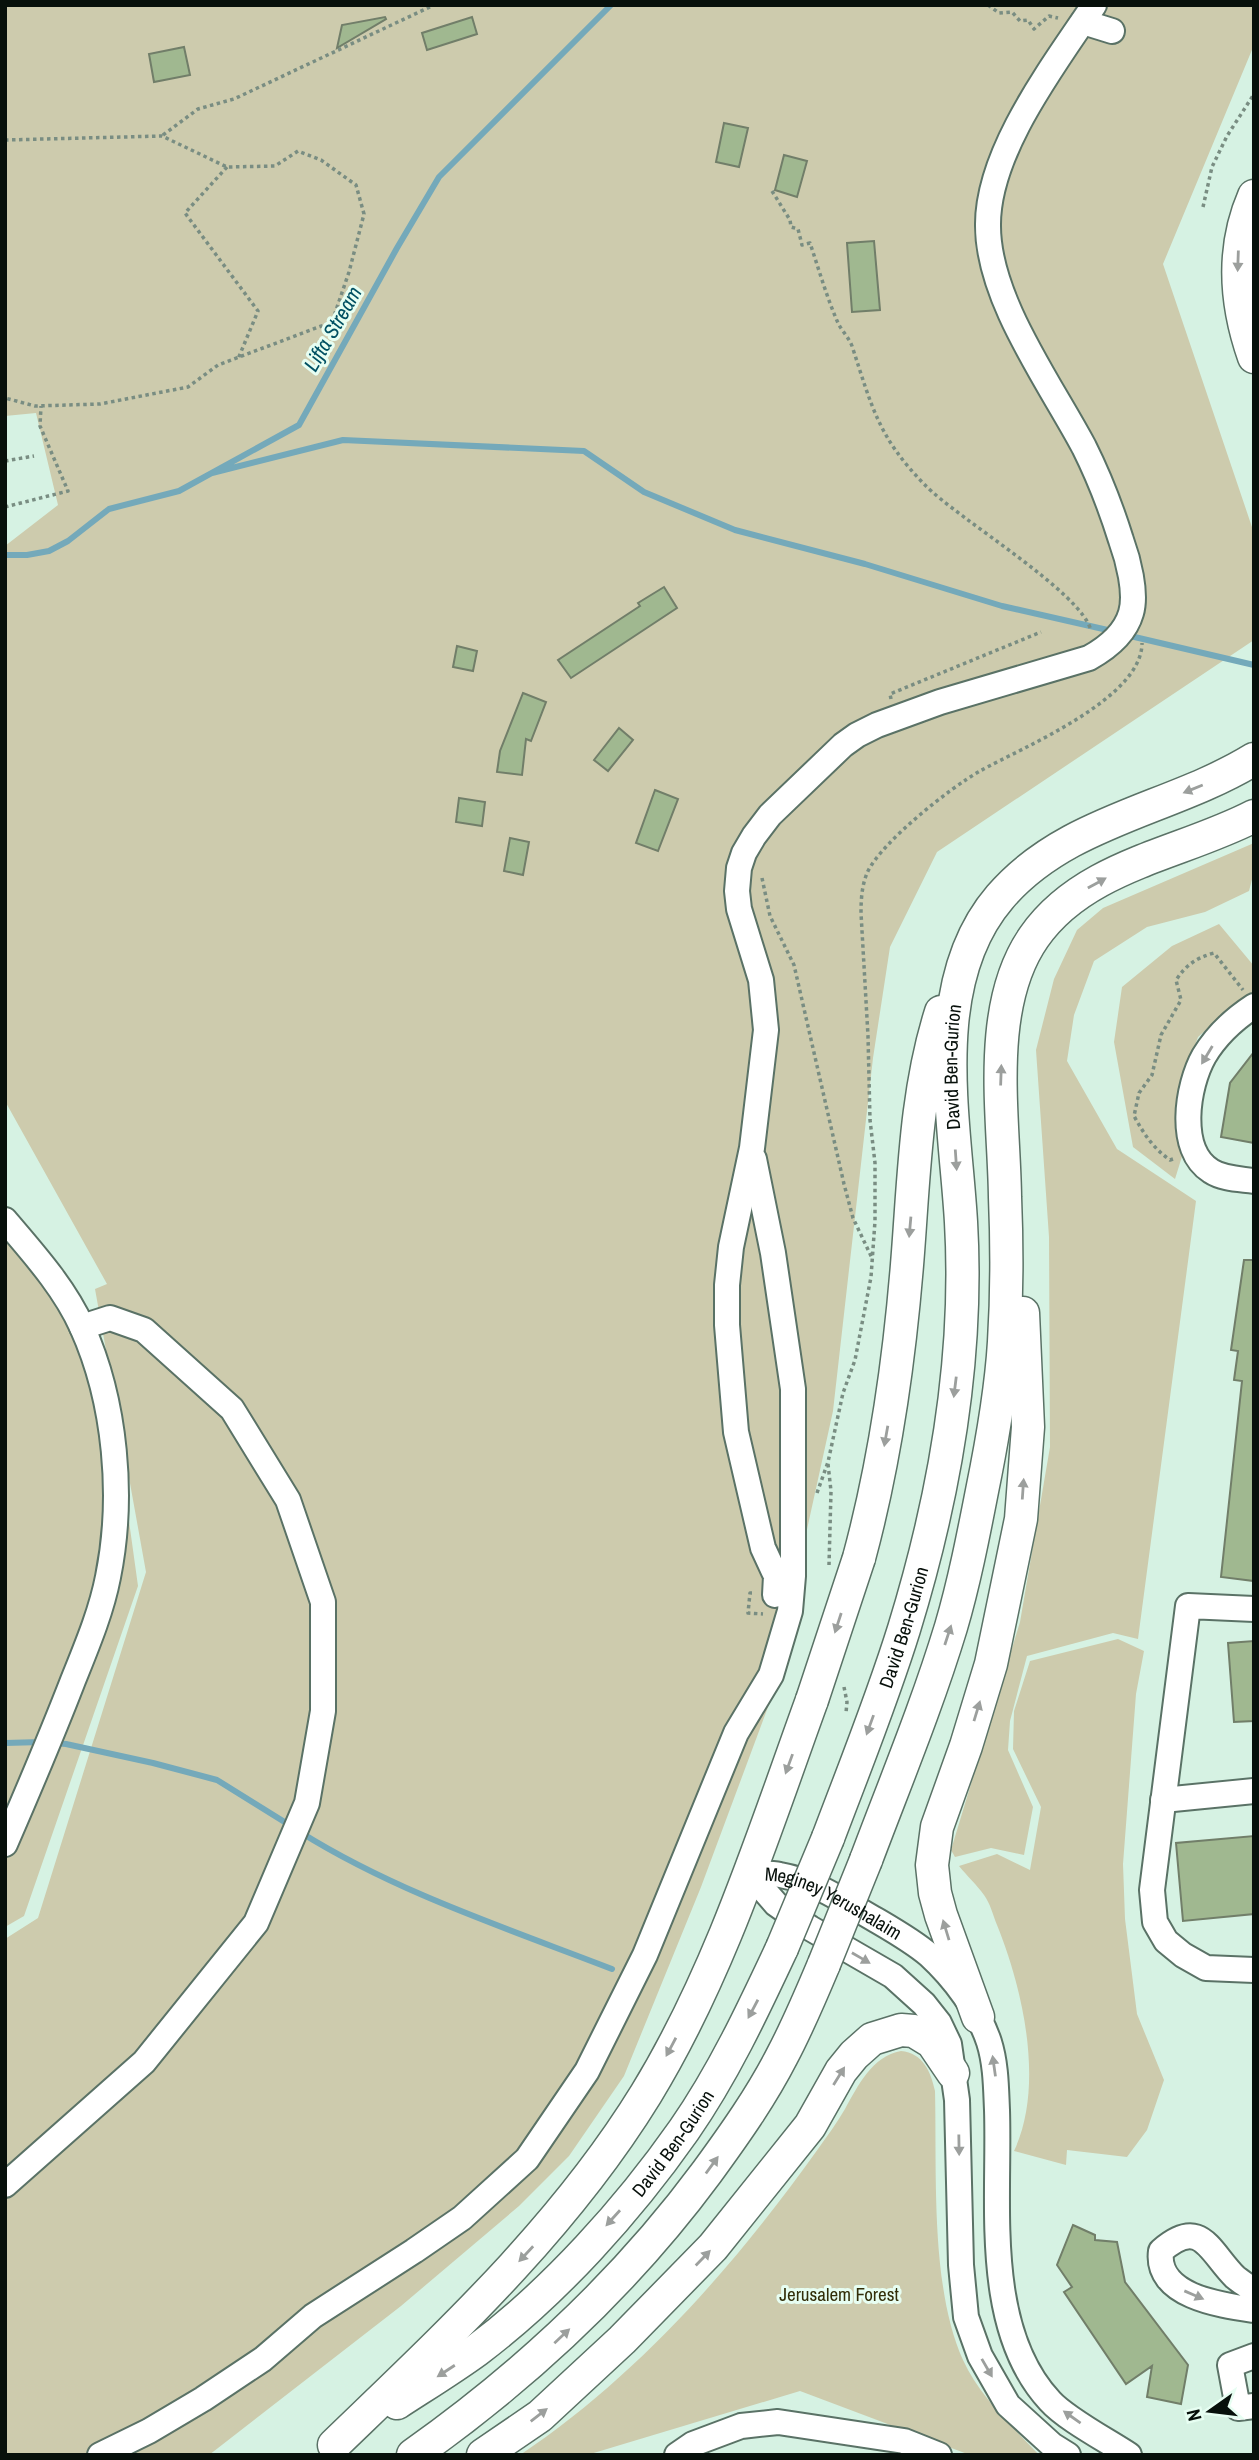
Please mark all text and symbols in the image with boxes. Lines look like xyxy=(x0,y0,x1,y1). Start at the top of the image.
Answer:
one-way arrow xyxy=(1232,250,1244,272)
water label: Lifta Stream xyxy=(297,281,369,377)
one-way arrow xyxy=(1182,784,1203,795)
one-way arrow xyxy=(1087,877,1106,889)
street label: David Ben-Gurion xyxy=(937,1003,967,1131)
one-way arrow xyxy=(1201,1045,1213,1064)
one-way arrow xyxy=(996,1064,1007,1086)
one-way arrow xyxy=(951,1149,962,1171)
one-way arrow xyxy=(904,1216,915,1238)
one-way arrow xyxy=(949,1376,960,1398)
one-way arrow xyxy=(880,1425,891,1447)
one-way arrow xyxy=(1018,1477,1029,1499)
street label: David Ben-Gurion xyxy=(872,1564,934,1691)
one-way arrow xyxy=(832,1612,842,1633)
one-way arrow xyxy=(943,1624,954,1645)
one-way arrow xyxy=(972,1700,982,1721)
one-way arrow xyxy=(864,1715,875,1736)
one-way arrow xyxy=(783,1753,794,1774)
street label: Meginey Yerushalaim xyxy=(764,1861,907,1946)
one-way arrow xyxy=(940,1919,951,1940)
one-way arrow xyxy=(851,1952,870,1964)
one-way arrow xyxy=(747,1999,758,2019)
one-way arrow xyxy=(665,2037,676,2057)
one-way arrow xyxy=(988,2055,999,2077)
one-way arrow xyxy=(832,2067,845,2086)
street label: David Ben-Gurion xyxy=(626,2085,720,2202)
one-way arrow xyxy=(953,2134,964,2156)
one-way arrow xyxy=(705,2156,719,2174)
one-way arrow xyxy=(606,2209,622,2226)
one-way arrow xyxy=(518,2245,534,2262)
one-way arrow xyxy=(694,2249,711,2266)
park label: Jerusalem Forest xyxy=(779,2281,899,2307)
one-way arrow xyxy=(1184,2289,1204,2301)
one-way arrow xyxy=(553,2328,570,2344)
one-way arrow xyxy=(981,2358,993,2377)
one-way arrow xyxy=(436,2364,455,2377)
north arrow xyxy=(1175,2376,1245,2446)
text: N xyxy=(1180,2407,1207,2424)
one-way arrow xyxy=(529,2408,547,2423)
one-way arrow xyxy=(1063,2410,1081,2424)

